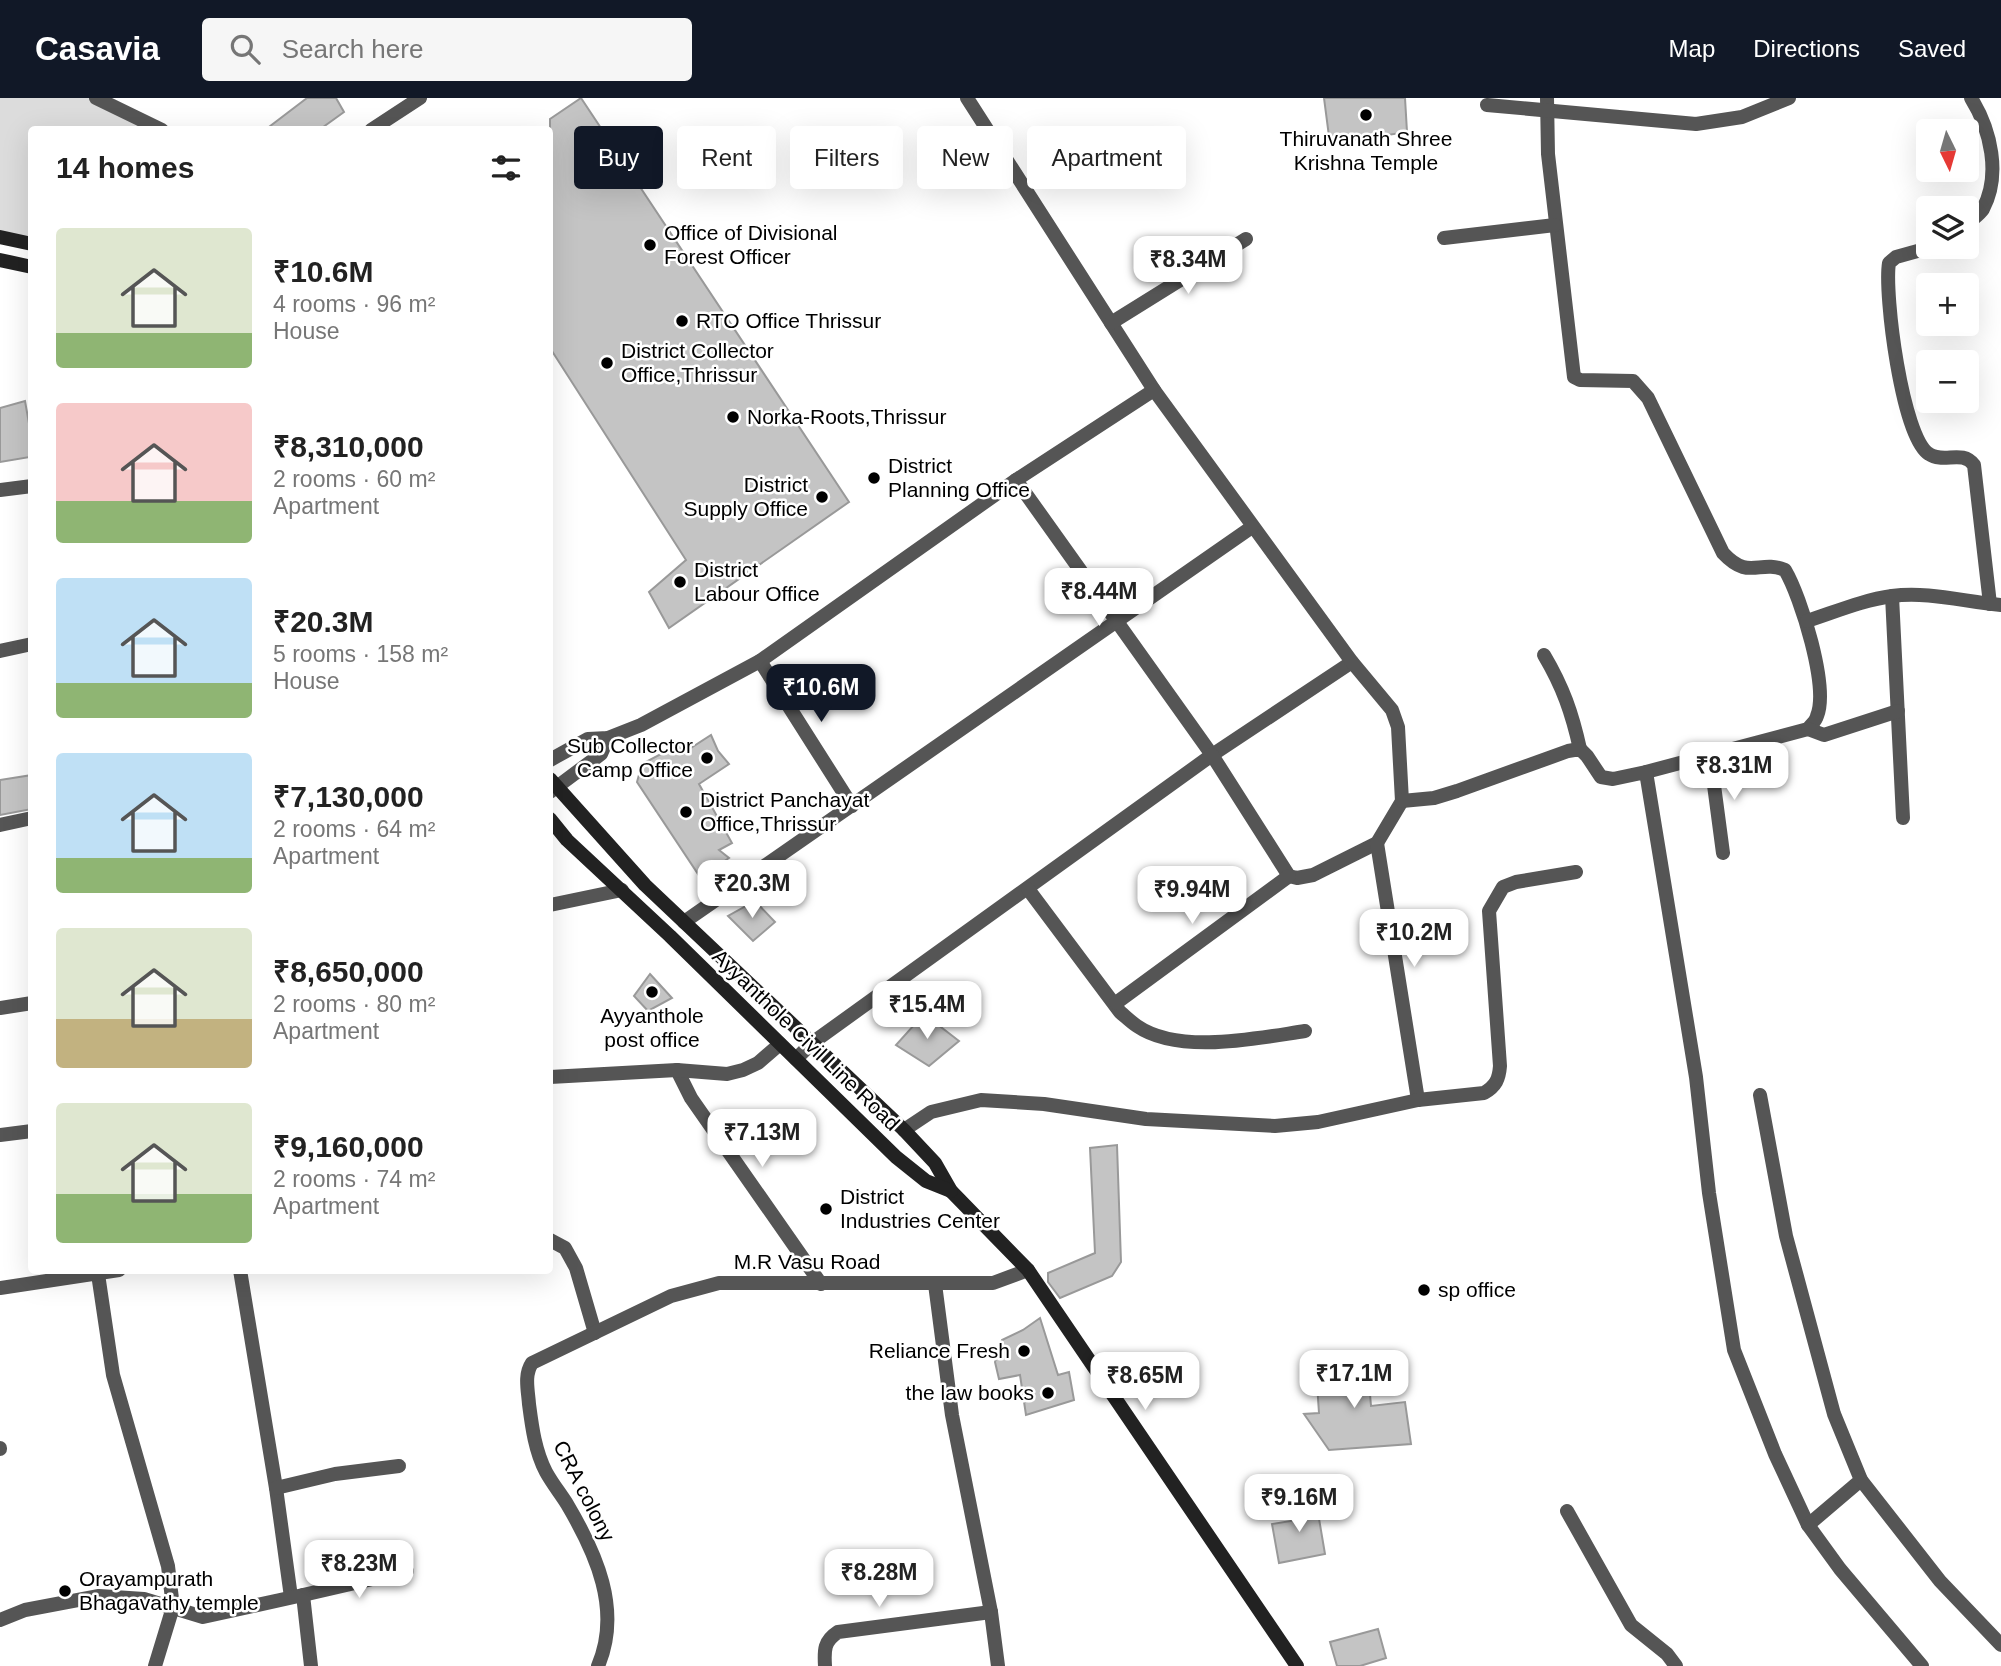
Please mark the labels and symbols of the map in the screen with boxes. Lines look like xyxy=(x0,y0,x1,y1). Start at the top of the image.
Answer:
marker: Thiruvanath Shree Krishna Temple xyxy=(1358,107,1374,123)
north arrow xyxy=(1916,119,1979,182)
place label: Thiruvanath Shree Krishna Temple xyxy=(1280,127,1452,174)
place label: Office of Divisional Forest Officer xyxy=(664,221,838,268)
pin: ₹8.34M xyxy=(1131,236,1245,296)
marker: Office of Divisional Forest Officer xyxy=(642,237,658,253)
place label: RTO Office Thrissur xyxy=(696,309,881,332)
marker: RTO Office Thrissur xyxy=(674,313,690,329)
place label: District Collector Office,Thrissur xyxy=(621,339,774,386)
marker: District Collector Office,Thrissur xyxy=(599,355,615,371)
place label: Norka-Roots,Thrissur xyxy=(747,405,947,428)
marker: Norka-Roots,Thrissur xyxy=(725,409,741,425)
place label: District Planning Office xyxy=(888,454,1030,501)
marker: District Planning Office xyxy=(866,470,882,486)
place label: District Supply Office xyxy=(683,473,808,520)
marker: District Supply Office xyxy=(814,489,830,505)
place label: District Labour Office xyxy=(694,558,820,605)
pin: ₹8.44M xyxy=(1042,568,1156,628)
marker: District Labour Office xyxy=(672,574,688,590)
pin: ₹10.6M xyxy=(764,664,878,724)
place label: Sub Collector Camp Office xyxy=(567,734,693,781)
pin: ₹8.31M xyxy=(1677,742,1791,802)
marker: Sub Collector Camp Office xyxy=(699,750,715,766)
place label: District Panchayat Office,Thrissur xyxy=(700,788,869,835)
marker: District Panchayat Office,Thrissur xyxy=(678,804,694,820)
pin: ₹20.3M xyxy=(695,860,809,920)
pin: ₹9.94M xyxy=(1135,866,1249,926)
pin: ₹10.2M xyxy=(1357,910,1471,969)
street label: Ayyanthole Civil Line Road xyxy=(708,944,904,1135)
pin: ₹15.4M xyxy=(870,982,984,1041)
marker: Ayyanthole post office xyxy=(644,984,660,1000)
place label: Ayyanthole post office xyxy=(600,1004,704,1051)
pin: ₹7.13M xyxy=(705,1110,819,1169)
place label: District Industries Center xyxy=(840,1185,1000,1232)
marker: District Industries Center xyxy=(818,1201,834,1217)
street label: M.R Vasu Road xyxy=(734,1250,880,1273)
place label: sp office xyxy=(1438,1278,1516,1301)
marker: sp office xyxy=(1416,1282,1432,1298)
place label: Reliance Fresh xyxy=(869,1339,1010,1362)
marker: Reliance Fresh xyxy=(1016,1343,1032,1359)
pin: ₹17.1M xyxy=(1297,1350,1411,1410)
pin: ₹8.65M xyxy=(1088,1352,1202,1412)
place label: the law books xyxy=(906,1381,1034,1404)
marker: the law books xyxy=(1040,1385,1056,1401)
street label: CRA colony xyxy=(549,1437,620,1545)
pin: ₹9.16M xyxy=(1242,1474,1356,1534)
pin: ₹8.23M xyxy=(302,1540,416,1600)
pin: ₹8.28M xyxy=(822,1550,936,1609)
place label: Orayampurath Bhagavathy temple xyxy=(79,1567,259,1614)
marker: Orayampurath Bhagavathy temple xyxy=(57,1583,73,1599)

